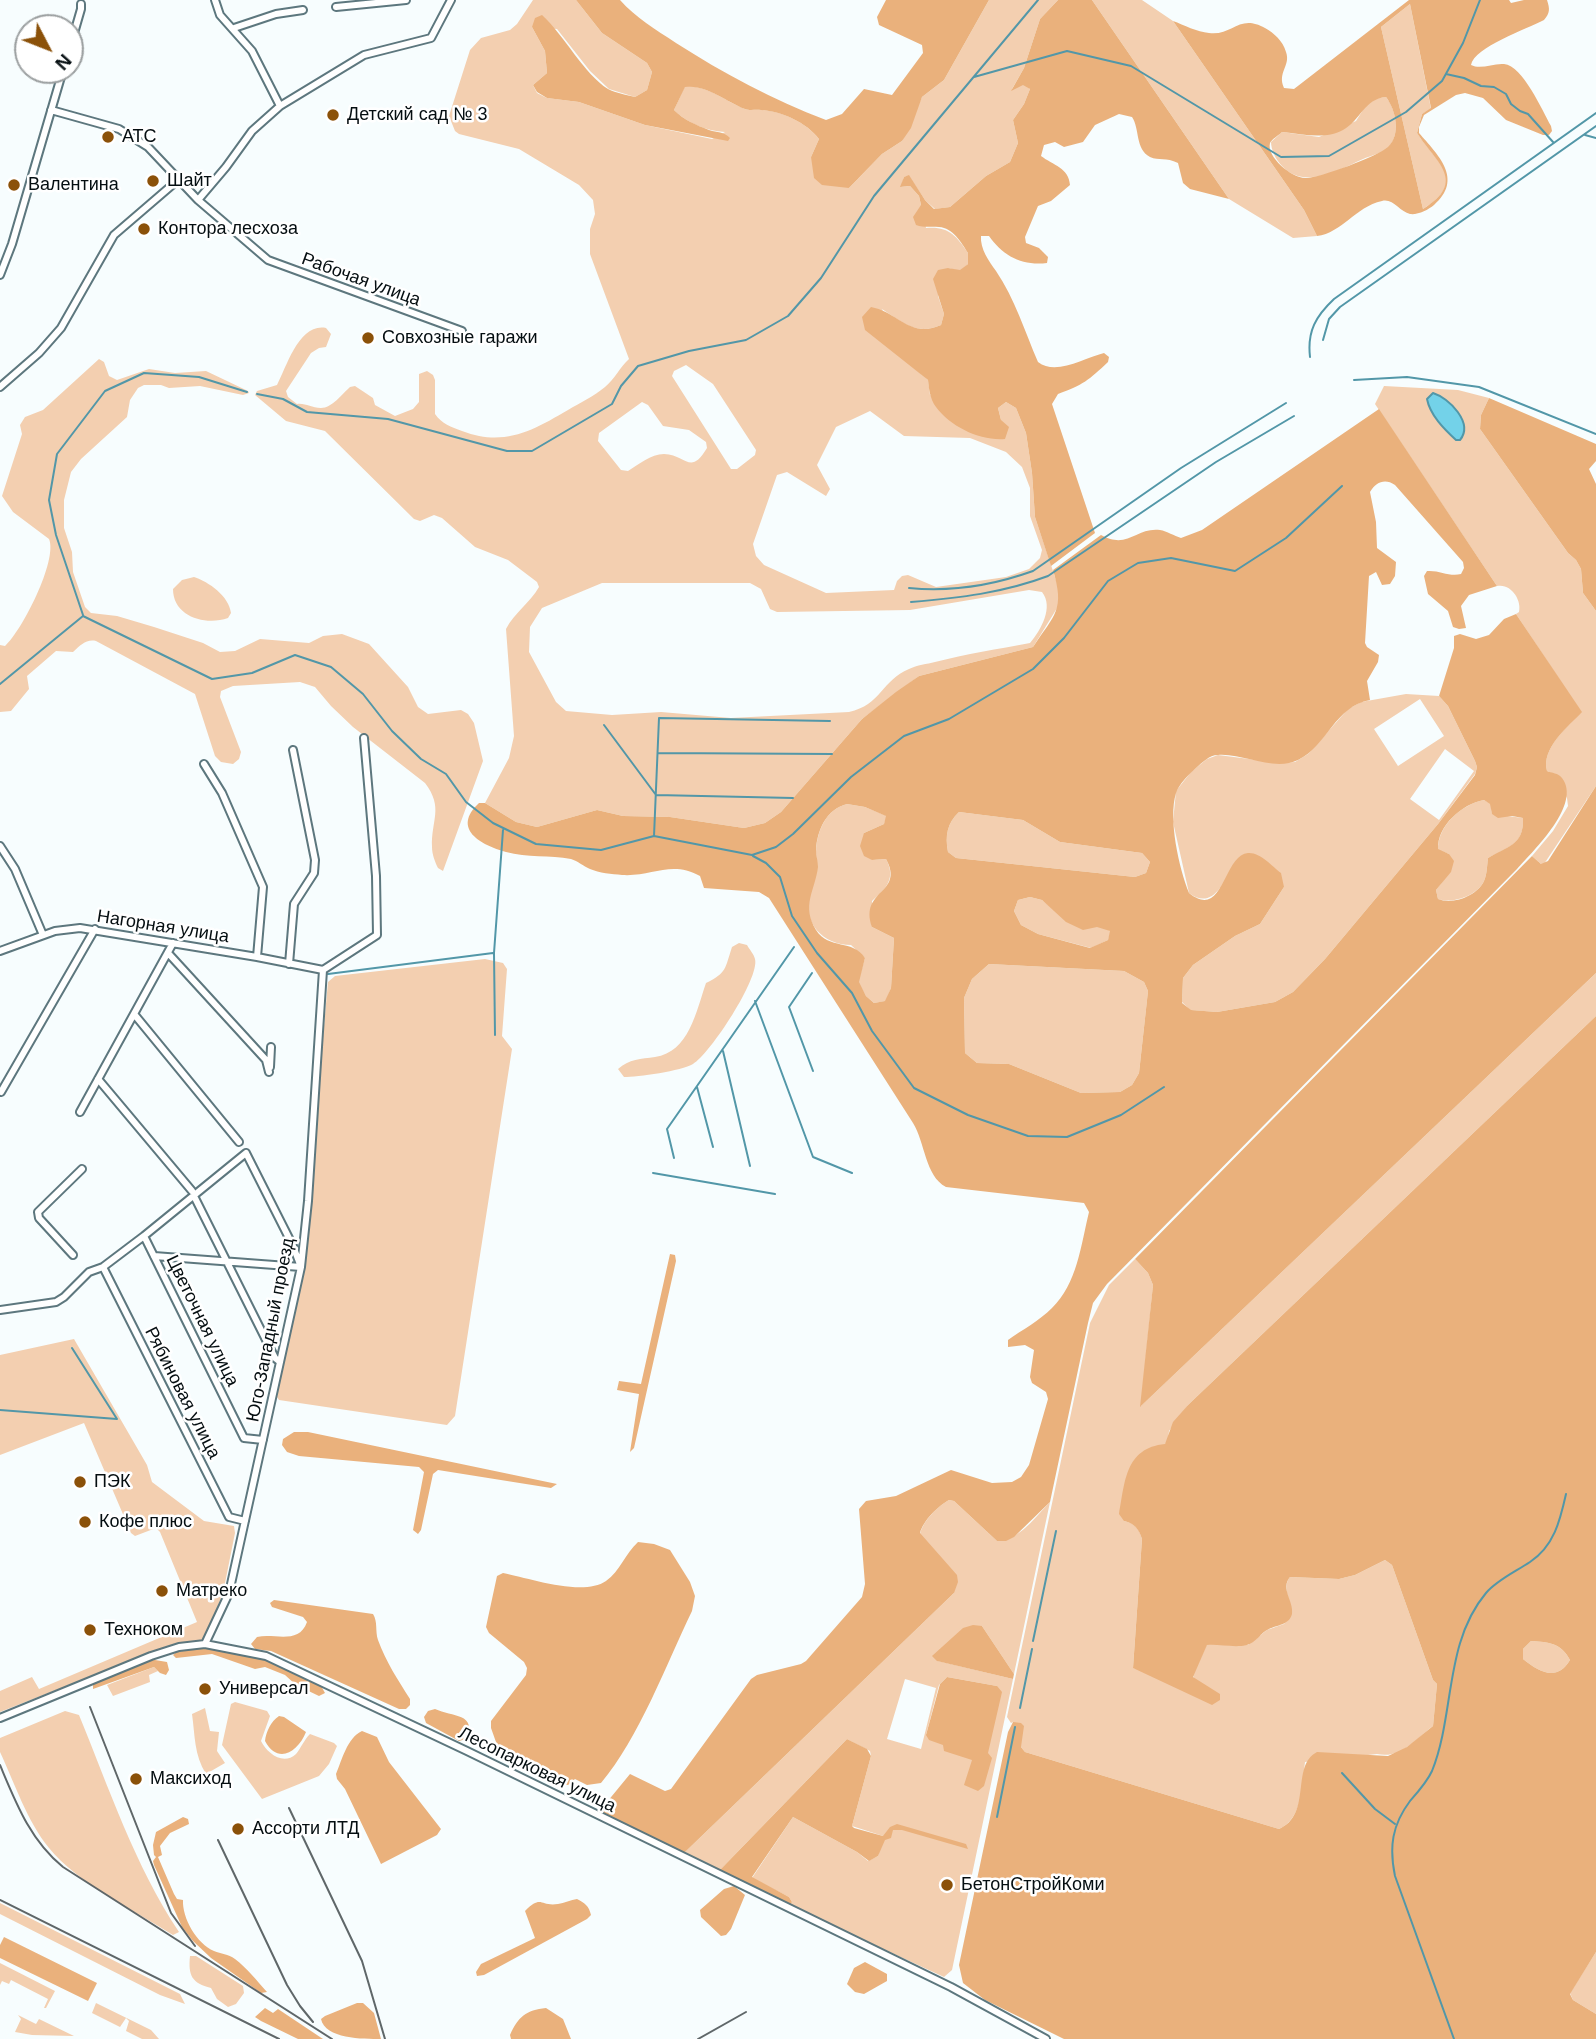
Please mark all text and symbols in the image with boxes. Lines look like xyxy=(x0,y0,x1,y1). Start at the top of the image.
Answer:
north arrow xyxy=(14,14,84,84)
text: N xyxy=(51,50,76,74)
place label: Детский сад № 3 xyxy=(347,104,487,126)
marker: Детский сад № 3 xyxy=(325,107,341,123)
place label: АТС xyxy=(122,126,157,148)
marker: АТС xyxy=(100,129,116,145)
place label: Шайт xyxy=(167,170,212,192)
marker: Шайт xyxy=(145,173,161,189)
place label: Валентина xyxy=(28,174,119,196)
marker: Валентина xyxy=(6,177,22,193)
place label: Контора лесхоза xyxy=(158,218,298,240)
marker: Контора лесхоза xyxy=(136,221,152,237)
street label: Рабочая улица xyxy=(299,248,423,312)
place label: Совхозные гаражи xyxy=(382,327,538,349)
marker: Совхозные гаражи xyxy=(360,330,376,346)
street label: Нагорная улица xyxy=(95,906,231,948)
street label: Юго-Западный проезд xyxy=(243,1236,299,1424)
street label: Цветочная улица xyxy=(161,1252,243,1390)
street label: Рябиновая улица xyxy=(139,1323,225,1463)
place label: ПЭК xyxy=(94,1471,130,1493)
marker: ПЭК xyxy=(72,1474,88,1490)
place label: Кофе плюс xyxy=(99,1511,192,1533)
marker: Кофе плюс xyxy=(77,1514,93,1530)
place label: Матреко xyxy=(176,1580,247,1602)
marker: Матреко xyxy=(154,1583,170,1599)
place label: Техноком xyxy=(104,1619,183,1641)
marker: Техноком xyxy=(82,1622,98,1638)
place label: Универсал xyxy=(219,1678,309,1700)
marker: Универсал xyxy=(197,1681,213,1697)
street label: Лесопарковая улица xyxy=(455,1722,619,1818)
place label: Максиход xyxy=(150,1768,231,1790)
marker: Максиход xyxy=(128,1771,144,1787)
place label: Ассорти ЛТД xyxy=(252,1818,360,1840)
marker: Ассорти ЛТД xyxy=(230,1821,246,1837)
place label: БетонСтройКоми xyxy=(961,1874,1104,1896)
marker: БетонСтройКоми xyxy=(939,1877,955,1893)

